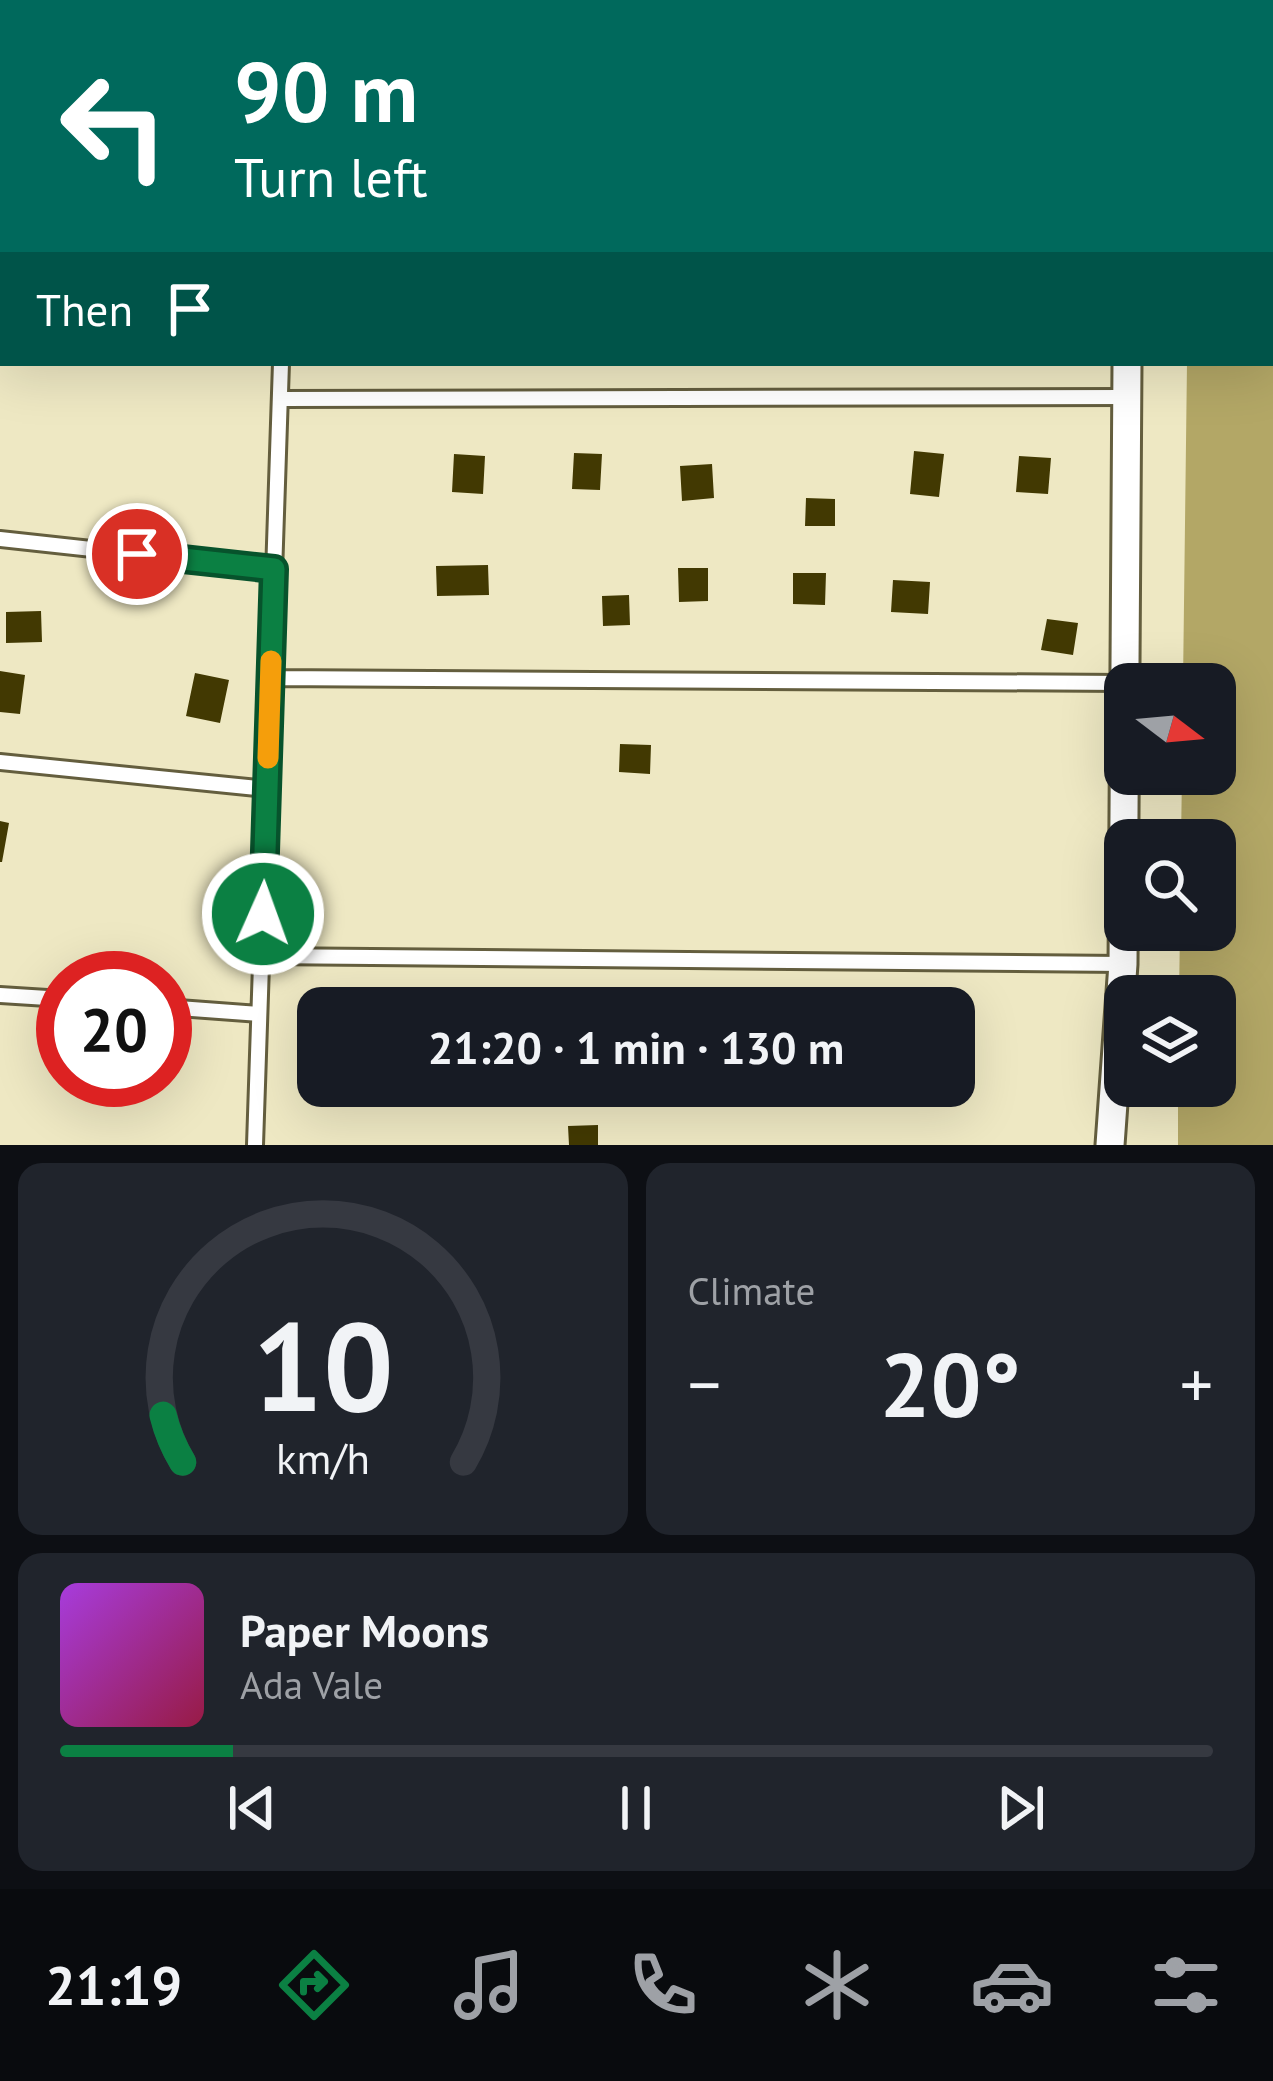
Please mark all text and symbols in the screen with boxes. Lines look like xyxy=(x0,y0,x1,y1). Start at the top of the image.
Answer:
text: 90 m xyxy=(234,36,418,145)
icon: left xyxy=(36,48,192,204)
text: Turn left xyxy=(234,142,428,212)
icon: arrive xyxy=(157,276,223,342)
text: Then xyxy=(36,280,133,338)
pin xyxy=(86,503,188,605)
icon: arrive xyxy=(104,521,170,587)
north arrow xyxy=(1104,663,1236,795)
map controls xyxy=(1104,663,1236,1107)
button: search xyxy=(1104,819,1236,951)
position arrow xyxy=(200,851,326,977)
speed limit sign: 20 xyxy=(36,951,192,1107)
button: layers xyxy=(1104,975,1236,1107)
text: 21:20 · 1 min · 130 m xyxy=(428,1018,844,1076)
text: Climate xyxy=(688,1265,815,1316)
text: 10 xyxy=(252,1284,394,1445)
text: 20° xyxy=(880,1325,1021,1442)
text: − xyxy=(688,1341,721,1426)
text: + xyxy=(1180,1341,1213,1426)
text: km/h xyxy=(276,1430,370,1486)
text: Paper Moons xyxy=(240,1601,489,1659)
text: Ada Vale xyxy=(240,1659,383,1710)
icon: previous xyxy=(219,1775,285,1841)
icon: pause xyxy=(603,1775,669,1841)
icon: next xyxy=(988,1775,1054,1841)
icon: directions xyxy=(272,1943,356,2027)
icon: music xyxy=(447,1943,531,2027)
icon: phone xyxy=(621,1943,705,2027)
icon: climate xyxy=(795,1943,879,2027)
icon: car xyxy=(970,1943,1054,2027)
icon: filters xyxy=(1144,1943,1228,2027)
text: 21:19 xyxy=(45,1950,182,2020)

